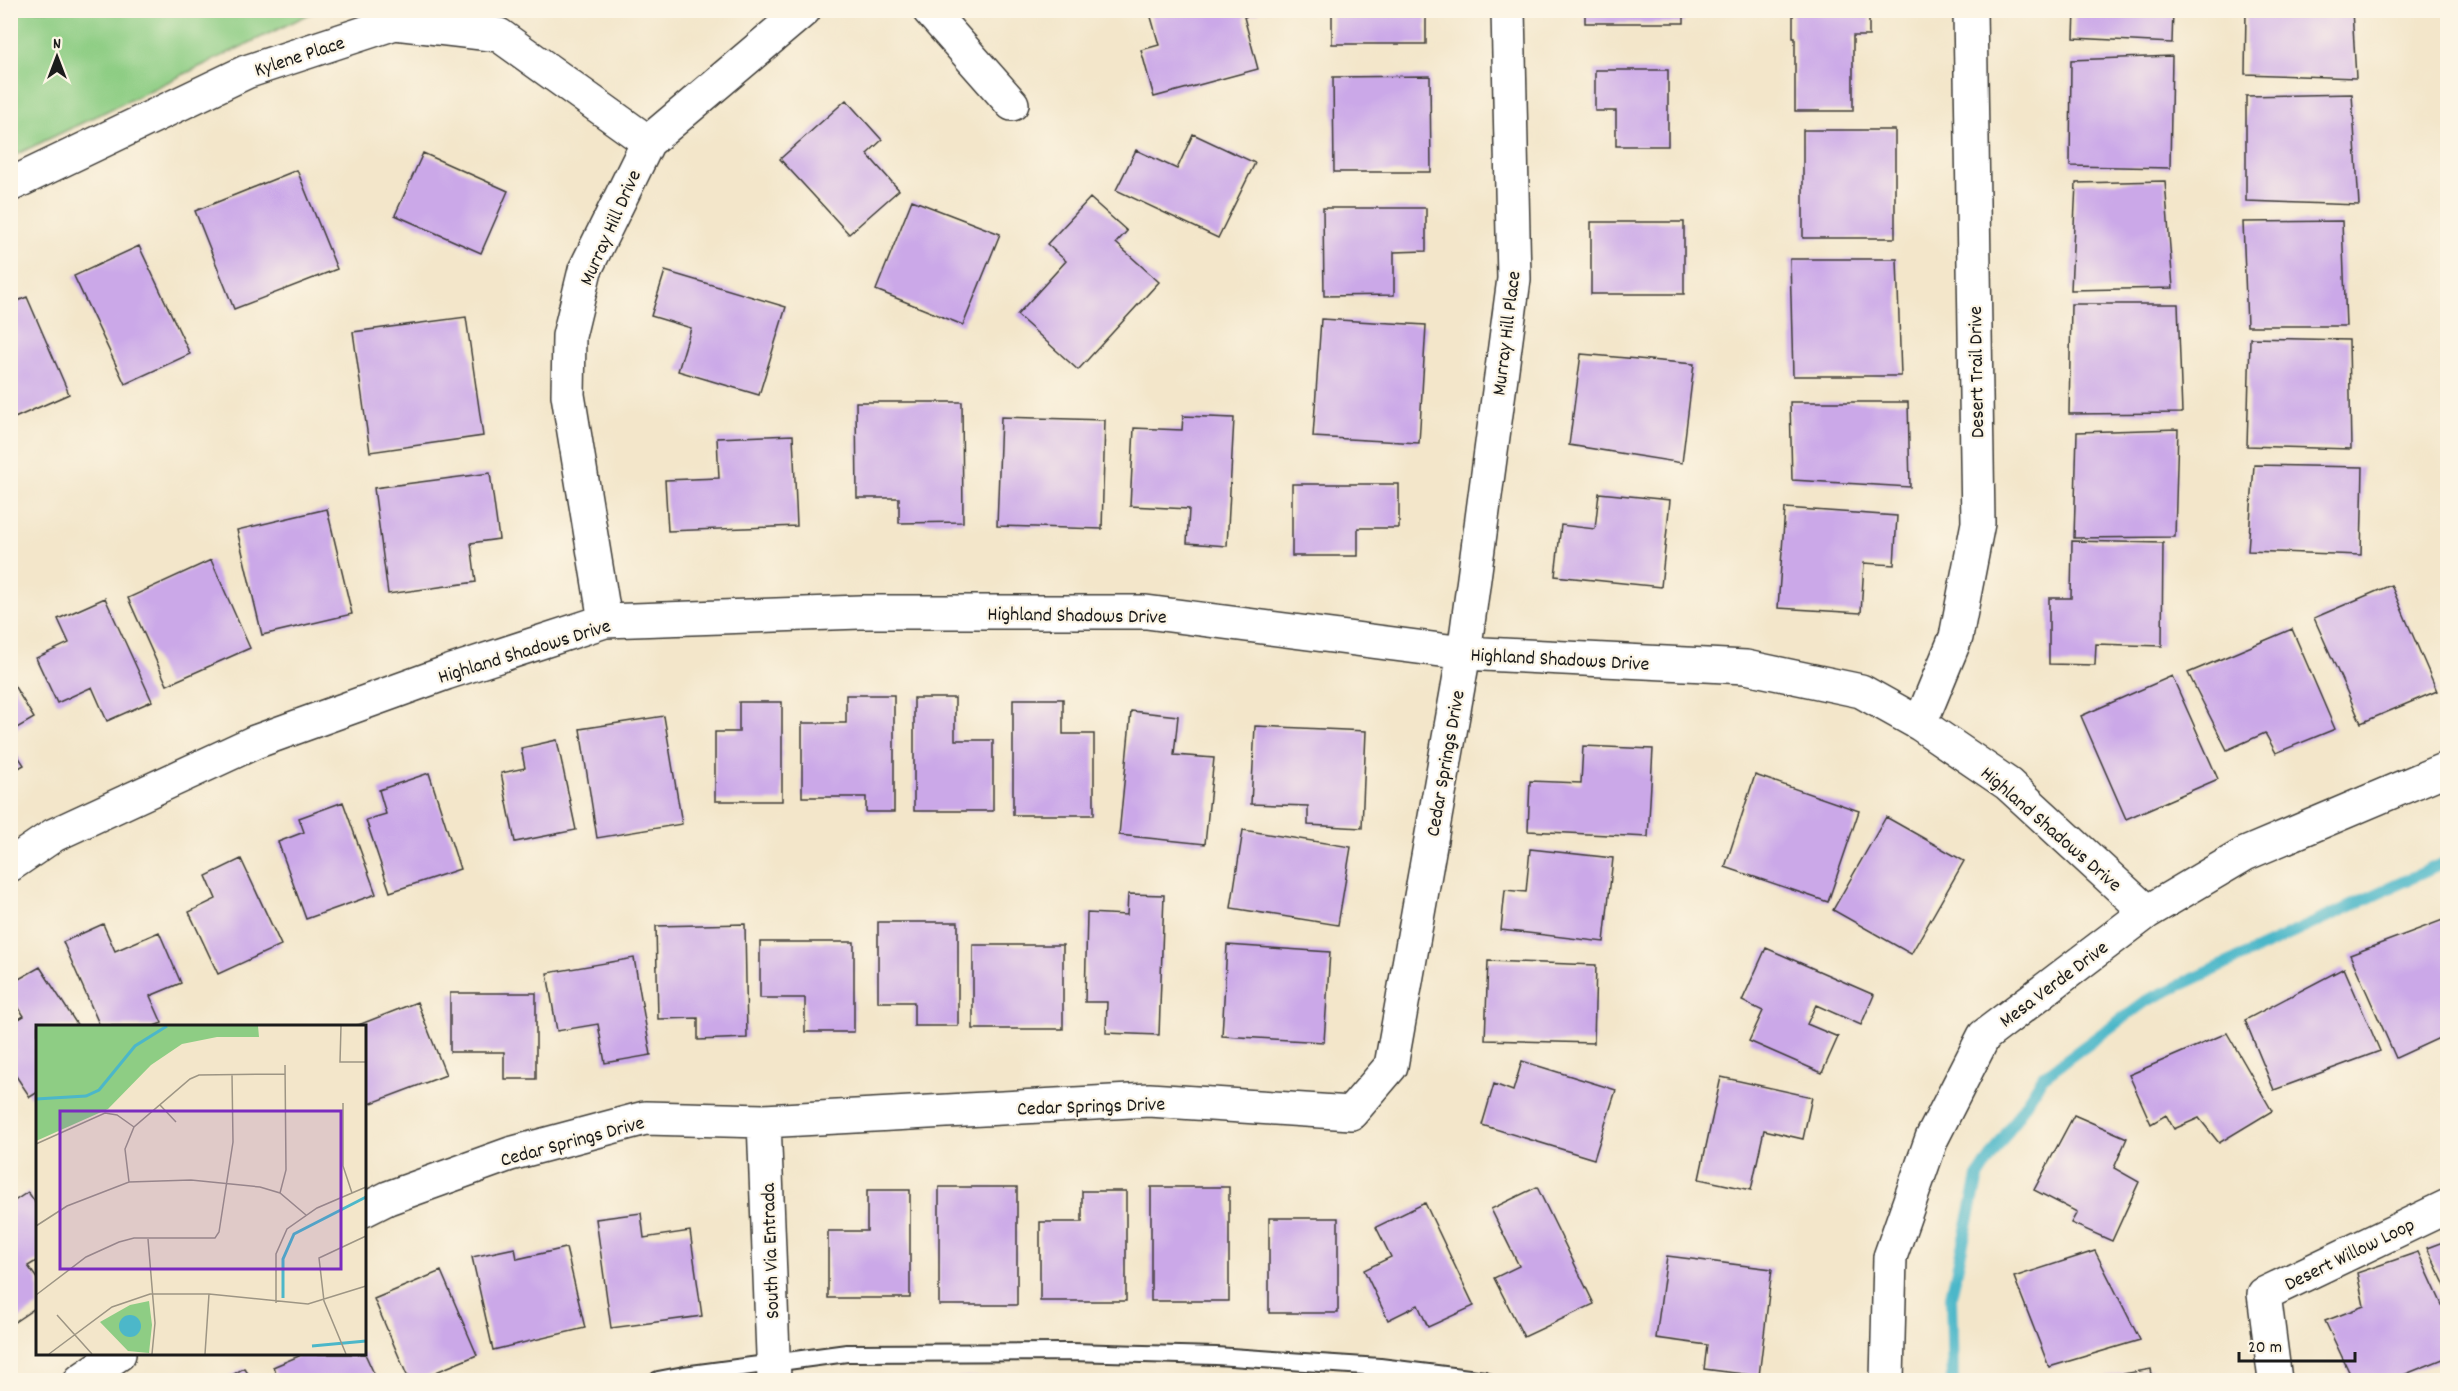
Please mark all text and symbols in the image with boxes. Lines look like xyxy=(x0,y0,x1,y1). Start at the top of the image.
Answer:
north arrow xyxy=(27,27,87,87)
street label: Kylene Place xyxy=(251,30,349,86)
text: N xyxy=(53,33,61,56)
street label: Murray Hill Drive xyxy=(574,166,650,290)
street label: Murray Hill Place xyxy=(1486,269,1530,397)
street label: Desert Trail Drive xyxy=(1963,305,1993,438)
street label: Highland Shadows Drive xyxy=(987,601,1167,633)
street label: Highland Shadows Drive xyxy=(435,613,615,692)
street label: Highland Shadows Drive xyxy=(1470,642,1650,680)
street label: Cedar Springs Drive xyxy=(1420,688,1474,839)
street label: Highland Shadows Drive xyxy=(1973,761,2127,900)
street label: Mesa Verde Drive xyxy=(1994,935,2115,1036)
inset map xyxy=(36,1025,366,1355)
street label: Cedar Springs Drive xyxy=(1017,1091,1166,1125)
street label: Cedar Springs Drive xyxy=(498,1110,648,1176)
street label: South Via Entrada xyxy=(756,1182,788,1319)
street label: Desert Willow Loop xyxy=(2280,1212,2420,1299)
scale bar xyxy=(2239,1325,2354,1363)
text: 20 m xyxy=(2248,1336,2282,1361)

